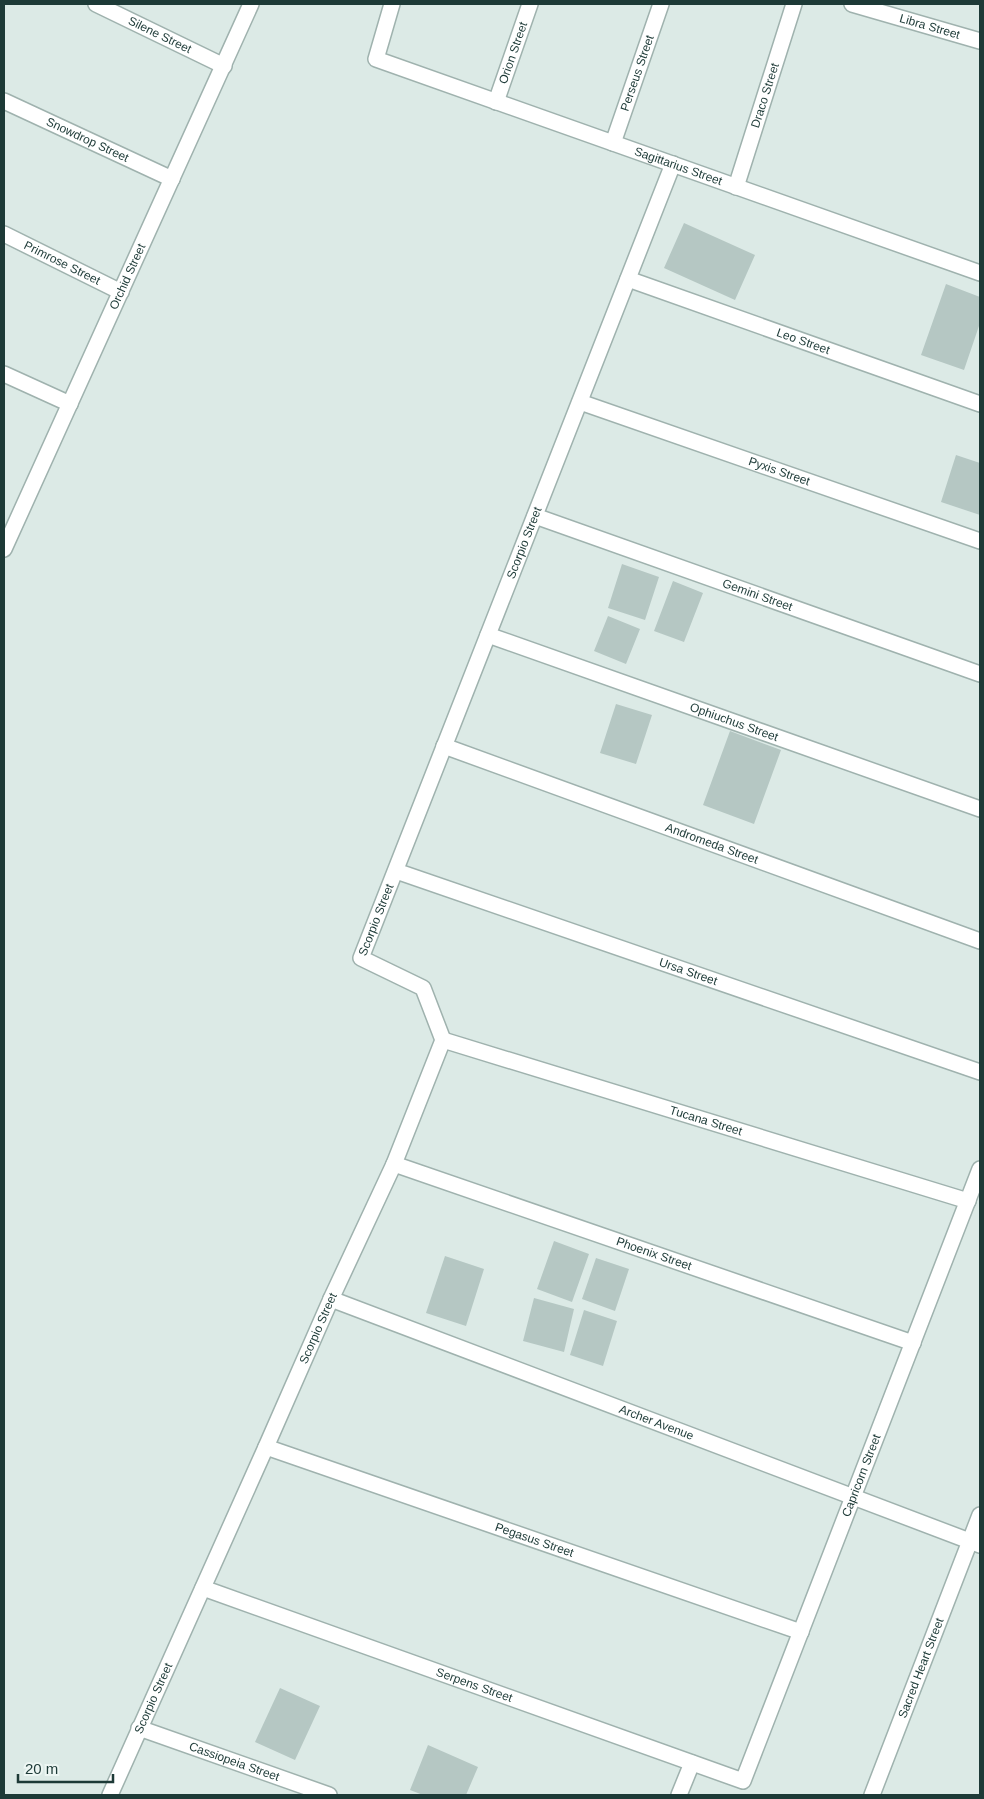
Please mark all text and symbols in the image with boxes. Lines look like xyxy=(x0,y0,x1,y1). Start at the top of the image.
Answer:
street label: Libra Street xyxy=(898,11,962,42)
street label: Silene Street xyxy=(126,14,195,57)
street label: Orion Street xyxy=(496,19,530,86)
street label: Perseus Street xyxy=(618,33,657,113)
street label: Draco Street xyxy=(748,61,782,130)
street label: Snowdrop Street xyxy=(44,115,132,165)
street label: Sagittarius Street xyxy=(633,144,725,188)
street label: Primrose Street xyxy=(22,238,103,288)
street label: Orchid Street xyxy=(106,241,149,312)
street label: Leo Street xyxy=(775,325,832,357)
street label: Pyxis Street xyxy=(747,454,813,489)
street label: Scorpio Street xyxy=(504,504,545,581)
street label: Gemini Street xyxy=(720,576,795,614)
street label: Ophiuchus Street xyxy=(688,700,781,744)
street label: Andromeda Street xyxy=(664,820,761,867)
street label: Scorpio Street xyxy=(356,881,397,958)
street label: Ursa Street xyxy=(657,955,720,988)
street label: Tucana Street xyxy=(668,1103,744,1139)
street label: Phoenix Street xyxy=(614,1234,694,1273)
street label: Scorpio Street xyxy=(296,1290,340,1366)
street label: Archer Avenue xyxy=(617,1402,696,1443)
street label: Capricorn Street xyxy=(839,1432,884,1519)
street label: Pegasus Street xyxy=(493,1520,576,1560)
street label: Sacred Heart Street xyxy=(895,1615,947,1720)
street label: Scorpio Street xyxy=(131,1660,176,1736)
street label: Serpens Street xyxy=(434,1665,515,1705)
street label: Cassiopeia Street xyxy=(187,1739,282,1784)
scale bar xyxy=(18,1752,112,1784)
text: 20 m xyxy=(25,1760,58,1777)

